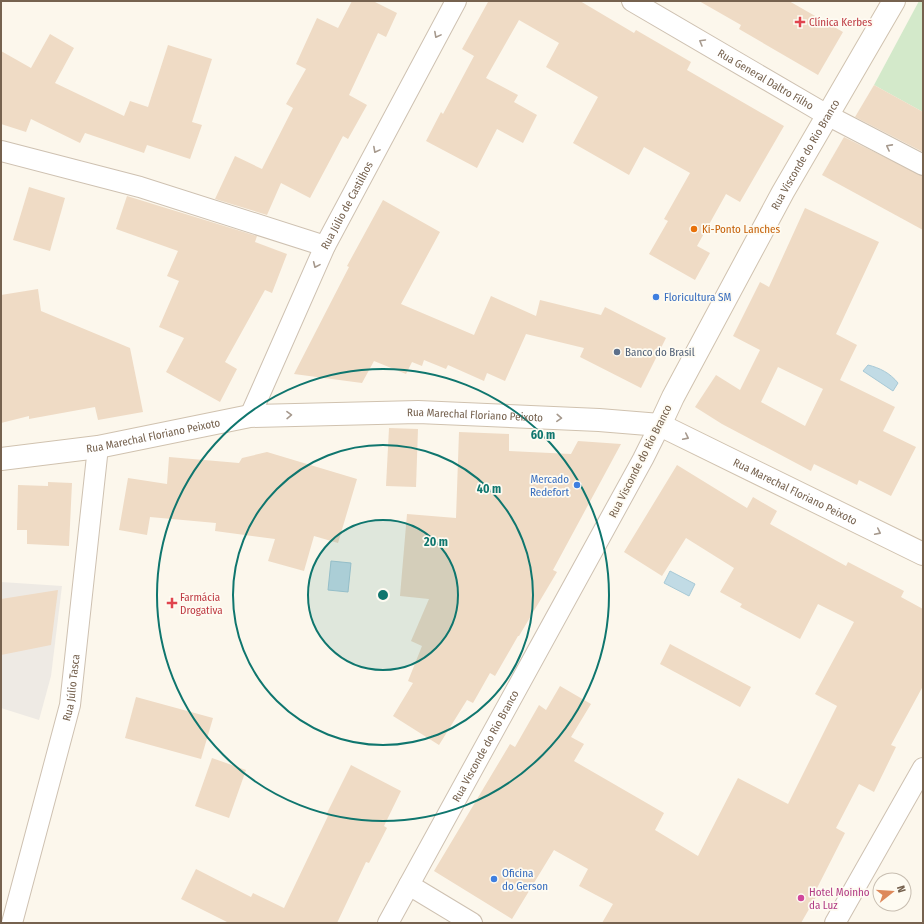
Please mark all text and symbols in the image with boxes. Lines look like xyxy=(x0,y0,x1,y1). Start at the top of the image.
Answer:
marker: Clínica Kerbes xyxy=(794,16,806,28)
place label: Clínica Kerbes xyxy=(809,16,873,29)
one-way arrow xyxy=(435,31,442,39)
one-way arrow xyxy=(699,39,706,46)
street label: Rua General Daltro Filho xyxy=(715,47,816,113)
street label: Rua Visconde do Rio Branco xyxy=(769,97,843,212)
one-way arrow xyxy=(885,144,893,152)
one-way arrow xyxy=(373,146,381,153)
street label: Rua Júlio de Castilhos xyxy=(318,159,376,252)
place label: Ki-Ponto Lanches xyxy=(702,223,780,236)
marker: Ki-Ponto Lanches xyxy=(689,224,699,234)
one-way arrow xyxy=(313,261,321,269)
place label: Floricultura SM xyxy=(664,291,731,304)
marker: Floricultura SM xyxy=(651,292,661,302)
place label: Banco do Brasil xyxy=(625,346,695,359)
marker: Banco do Brasil xyxy=(612,347,622,357)
street label: Rua Visconde do Rio Branco xyxy=(606,402,675,520)
street label: Rua Marechal Floriano Peixoto xyxy=(407,406,544,425)
one-way arrow xyxy=(286,411,292,419)
one-way arrow xyxy=(556,414,562,422)
street label: Rua Marechal Floriano Peixoto xyxy=(85,416,221,455)
text: 60 m xyxy=(531,428,555,442)
one-way arrow xyxy=(682,432,689,440)
street label: Rua Marechal Floriano Peixoto xyxy=(731,456,859,528)
place label: Mercado Redefort xyxy=(530,473,569,499)
marker: Mercado Redefort xyxy=(572,480,582,490)
text: 40 m xyxy=(477,482,501,496)
one-way arrow xyxy=(874,527,881,535)
text: 20 m xyxy=(423,535,448,549)
centre of rings xyxy=(376,588,390,602)
place label: Farmácia Drogativa xyxy=(180,591,223,617)
marker: Farmácia Drogativa xyxy=(167,598,177,608)
street label: Rua Júlio Tasca xyxy=(60,654,82,722)
street label: Rua Visconde do Rio Branco xyxy=(450,688,522,804)
place label: Oficina do Gerson xyxy=(502,867,548,893)
north arrow xyxy=(872,872,912,912)
marker: Oficina do Gerson xyxy=(489,874,499,884)
text: N xyxy=(894,884,908,894)
place label: Hotel Moinho da Luz xyxy=(809,886,870,912)
marker: Hotel Moinho da Luz xyxy=(796,893,806,903)

